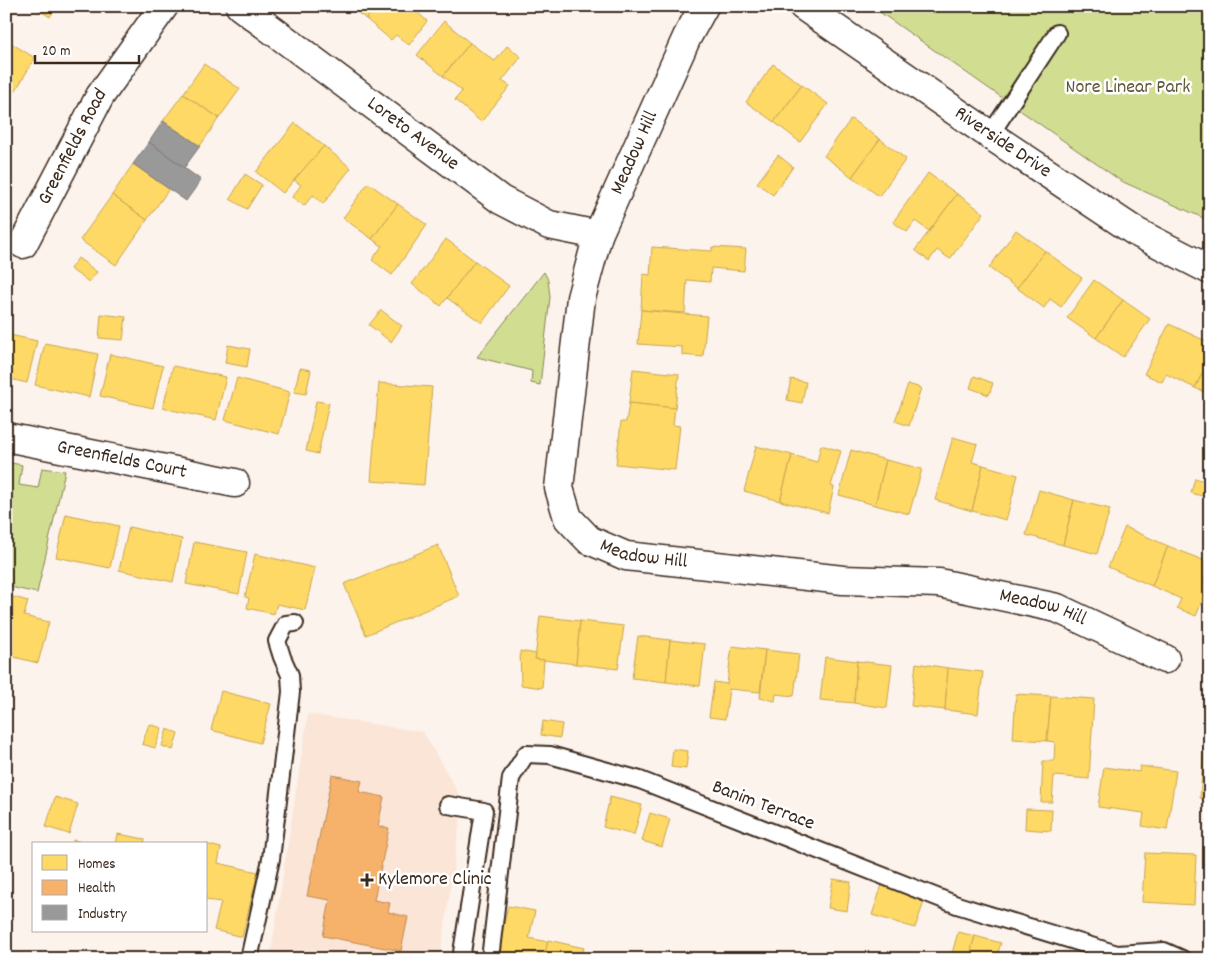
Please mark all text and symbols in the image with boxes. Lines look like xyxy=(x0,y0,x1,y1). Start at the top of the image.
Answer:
scale bar xyxy=(35,32,139,64)
text: 20 m xyxy=(42,41,70,63)
park label: Nore Linear Park xyxy=(1066,74,1190,102)
street label: Greenfields Road xyxy=(32,83,115,210)
street label: Loreto Avenue xyxy=(360,91,465,178)
street label: Riverside Drive xyxy=(948,100,1057,186)
street label: Meadow Hill xyxy=(604,106,666,199)
street label: Greenfields Court xyxy=(54,434,189,487)
street label: Meadow Hill xyxy=(595,532,689,577)
street label: Meadow Hill xyxy=(997,582,1091,634)
street label: Banim Terrace xyxy=(708,774,819,838)
legend xyxy=(32,842,208,932)
text: Homes xyxy=(78,854,116,876)
place label: Kylemore Clinic xyxy=(378,866,492,894)
marker: Kylemore Clinic xyxy=(360,873,374,887)
text: Health xyxy=(78,878,115,900)
text: Industry xyxy=(78,904,127,926)

